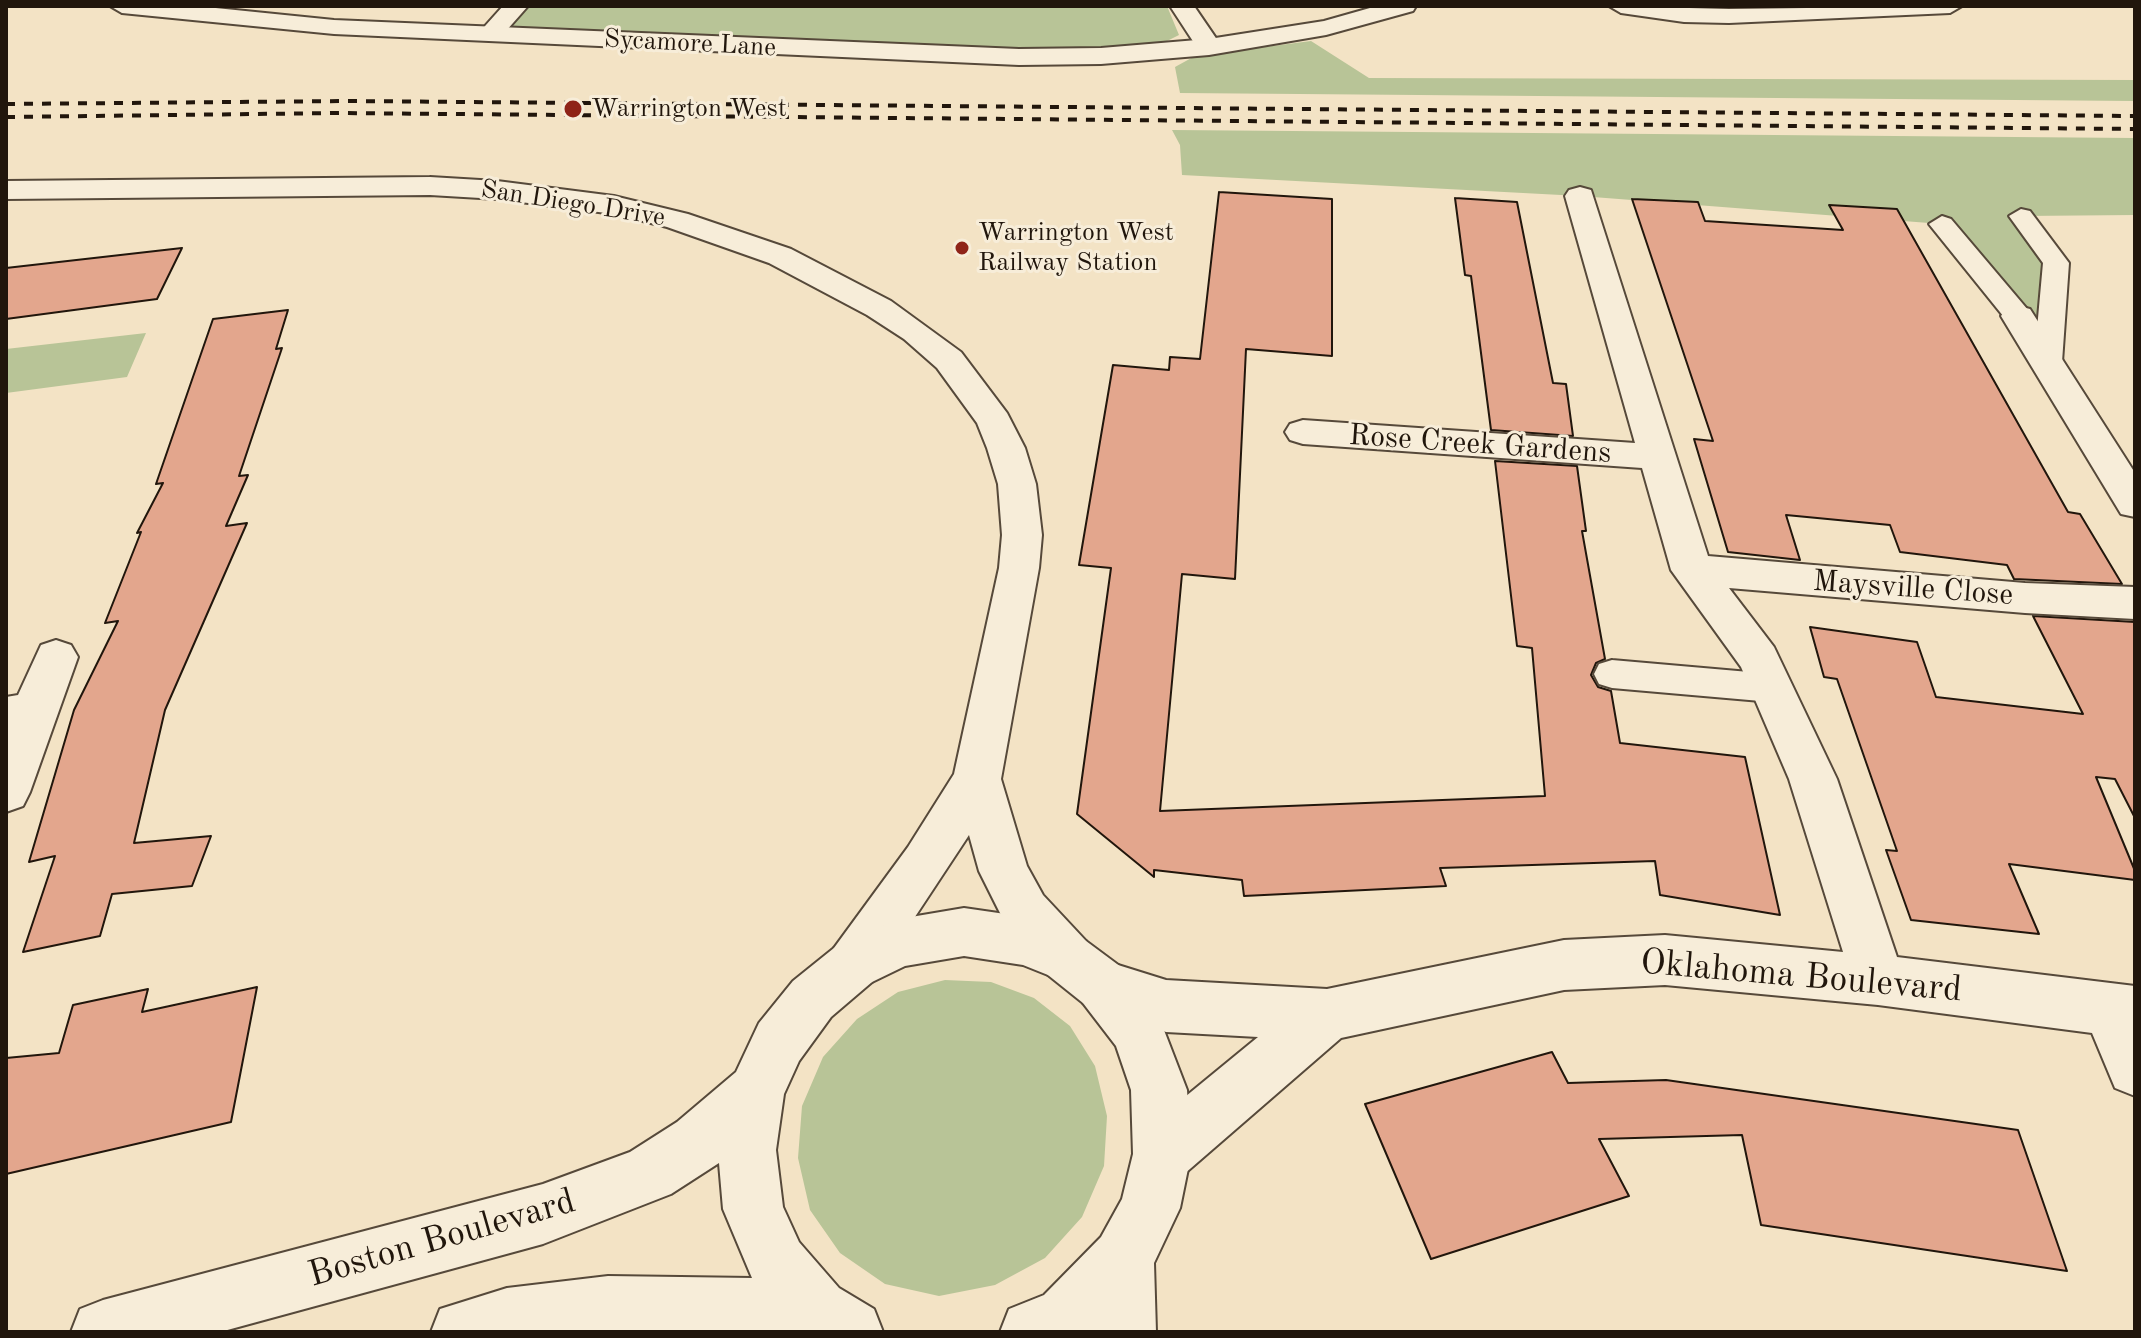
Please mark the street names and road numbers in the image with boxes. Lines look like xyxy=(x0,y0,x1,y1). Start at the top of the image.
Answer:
street label: Sycamore Lane xyxy=(603,24,777,64)
street label: San Diego Drive xyxy=(479,174,667,234)
street label: Rose Creek Gardens xyxy=(1348,418,1612,472)
street label: Maysville Close xyxy=(1812,564,2014,614)
street label: Oklahoma Boulevard xyxy=(1638,941,1964,1013)
street label: Boston Boulevard xyxy=(304,1180,580,1298)

